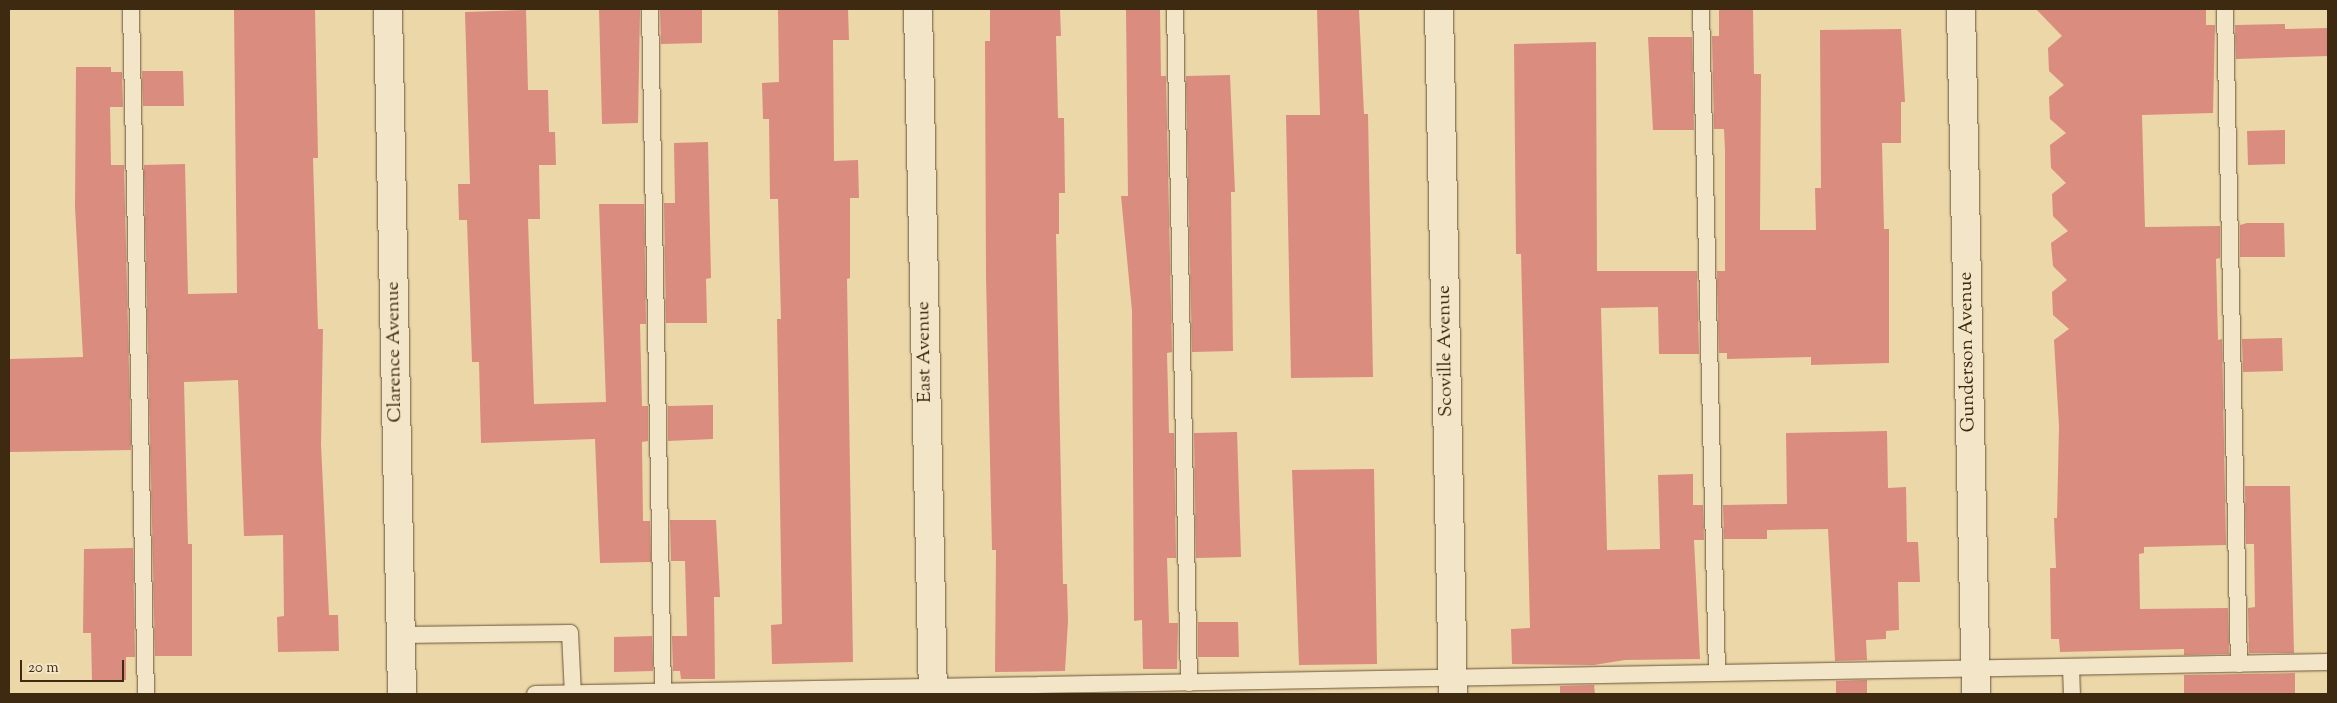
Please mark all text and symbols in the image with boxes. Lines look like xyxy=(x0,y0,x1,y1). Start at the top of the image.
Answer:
street label: Gunderson Avenue xyxy=(1955,271,1981,433)
street label: Clarence Avenue xyxy=(382,281,408,423)
street label: Scoville Avenue xyxy=(1433,285,1459,417)
street label: East Avenue xyxy=(913,301,937,403)
scale bar xyxy=(22,650,126,682)
text: 20 m xyxy=(28,658,59,679)

